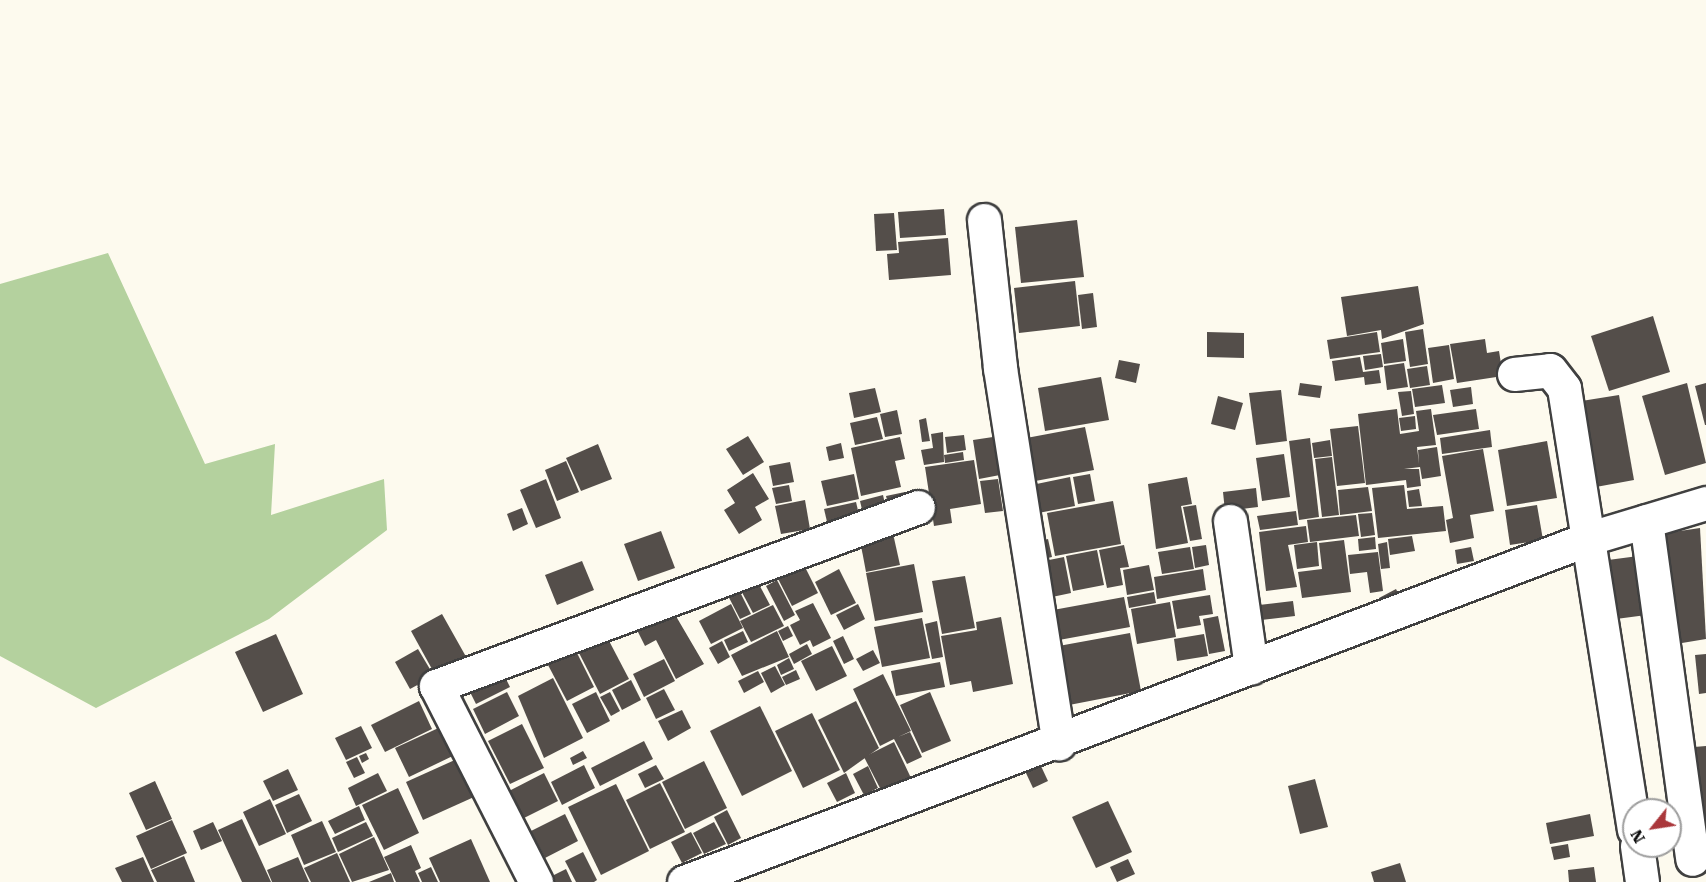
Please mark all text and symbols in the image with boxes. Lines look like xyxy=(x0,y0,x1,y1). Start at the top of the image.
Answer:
north arrow xyxy=(1622,798,1682,858)
text: N xyxy=(1626,826,1649,846)

